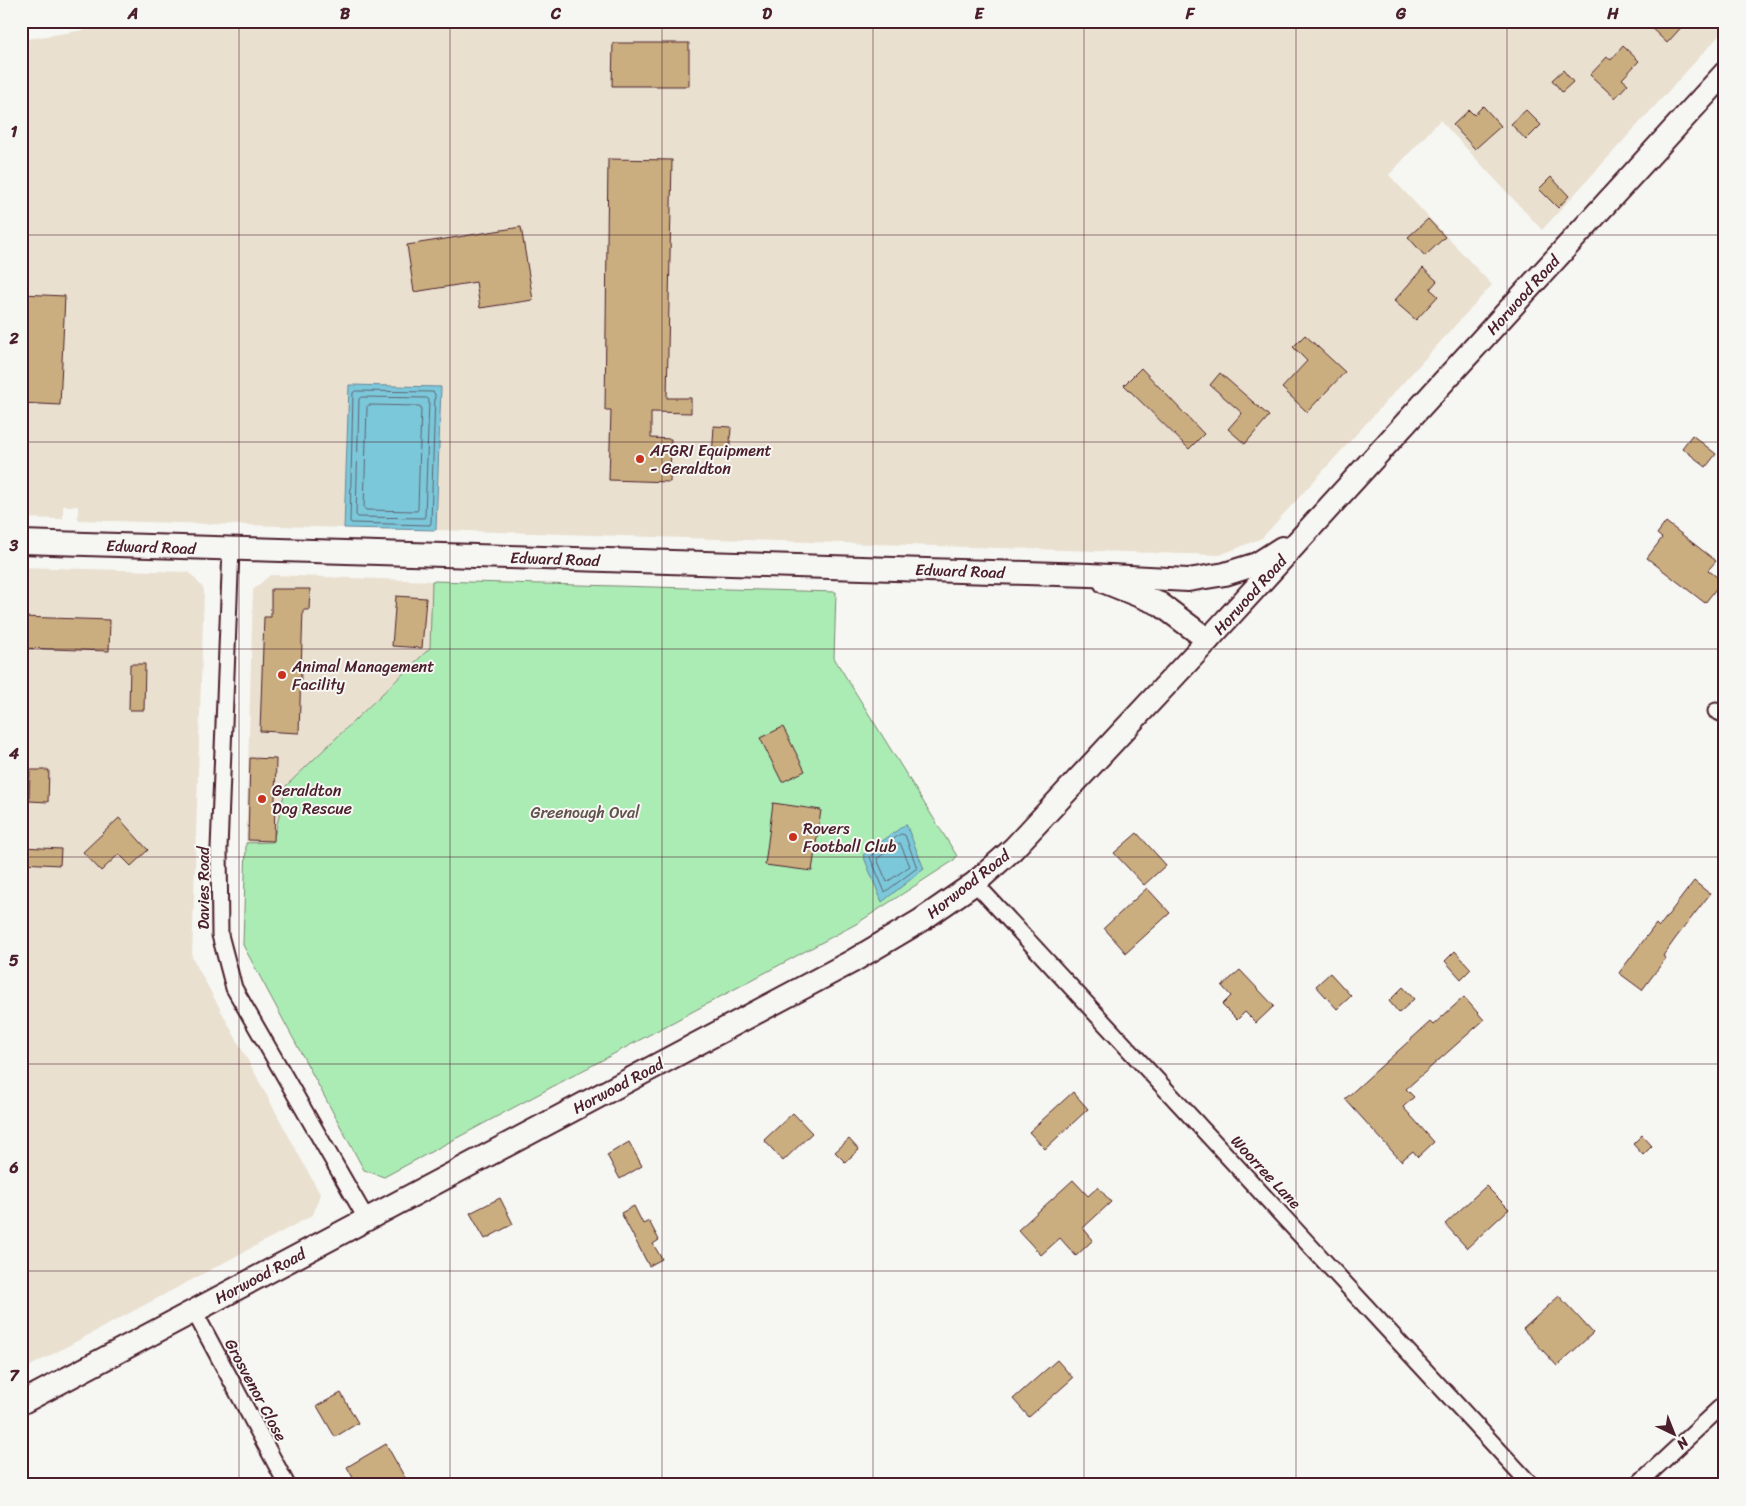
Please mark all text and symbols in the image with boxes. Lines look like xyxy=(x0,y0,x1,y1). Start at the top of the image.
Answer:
text: A xyxy=(127,0,138,28)
text: B xyxy=(340,0,351,28)
text: C xyxy=(550,0,562,28)
text: D xyxy=(762,0,772,28)
text: E xyxy=(975,0,985,28)
text: F xyxy=(1185,0,1196,28)
text: G xyxy=(1395,0,1407,28)
text: H xyxy=(1606,0,1619,28)
text: 1 xyxy=(11,117,18,146)
street label: Horwood Road xyxy=(1479,247,1568,342)
text: 2 xyxy=(8,324,19,353)
place label: AFGRI Equipment - Geraldton xyxy=(649,436,772,483)
marker: AFGRI Equipment - Geraldton xyxy=(634,453,646,465)
text: 3 xyxy=(9,531,19,560)
street label: Edward Road xyxy=(106,531,198,563)
street label: Edward Road xyxy=(510,543,602,575)
street label: Horwood Road xyxy=(1206,547,1295,642)
street label: Edward Road xyxy=(915,555,1007,587)
place label: Animal Management Facility xyxy=(291,652,434,699)
marker: Animal Management Facility xyxy=(276,669,288,681)
text: 4 xyxy=(8,739,19,768)
place label: Geraldton Dog Rescue xyxy=(272,776,352,823)
marker: Geraldton Dog Rescue xyxy=(256,793,268,805)
park label: Greenough Oval xyxy=(530,798,640,827)
place label: Rovers Football Club xyxy=(803,814,897,861)
marker: Rovers Football Club xyxy=(787,831,799,843)
street label: Horwood Road xyxy=(920,841,1018,926)
street label: Davies Road xyxy=(189,845,218,930)
text: 5 xyxy=(9,946,19,975)
street label: Horwood Road xyxy=(567,1049,670,1122)
street label: Woorree Lane xyxy=(1223,1128,1309,1216)
text: 6 xyxy=(8,1153,19,1182)
street label: Horwood Road xyxy=(209,1239,312,1312)
street label: Grosvenor Close xyxy=(217,1333,295,1447)
text: 7 xyxy=(9,1361,20,1390)
north arrow xyxy=(1648,1408,1698,1458)
text: N xyxy=(1670,1430,1695,1456)

